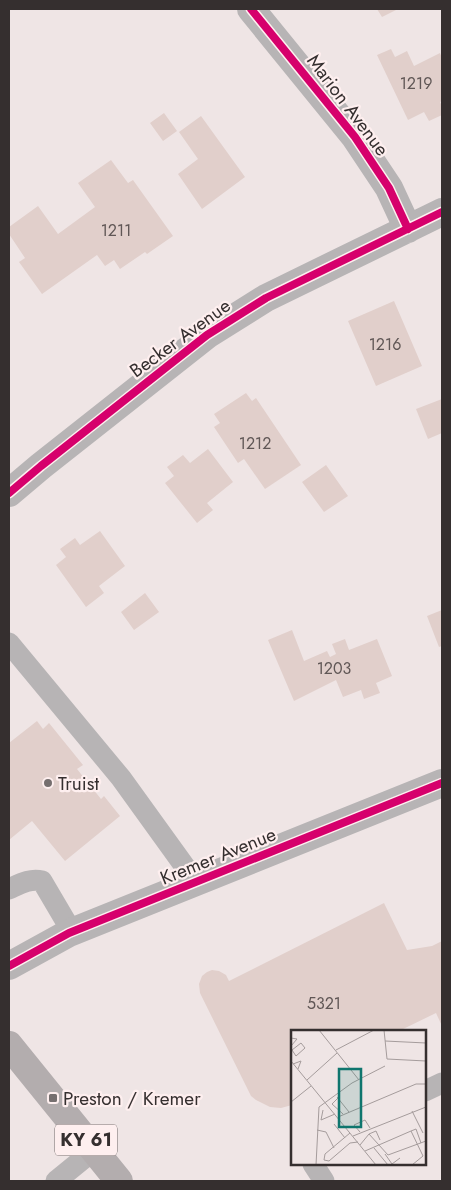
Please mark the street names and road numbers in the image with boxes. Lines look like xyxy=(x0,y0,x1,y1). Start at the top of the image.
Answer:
street label: Marion Avenue xyxy=(301,48,395,162)
street label: Becker Avenue xyxy=(124,292,236,384)
street label: Kremer Avenue xyxy=(156,820,280,892)
road number: KY 61 xyxy=(55,1124,117,1156)

